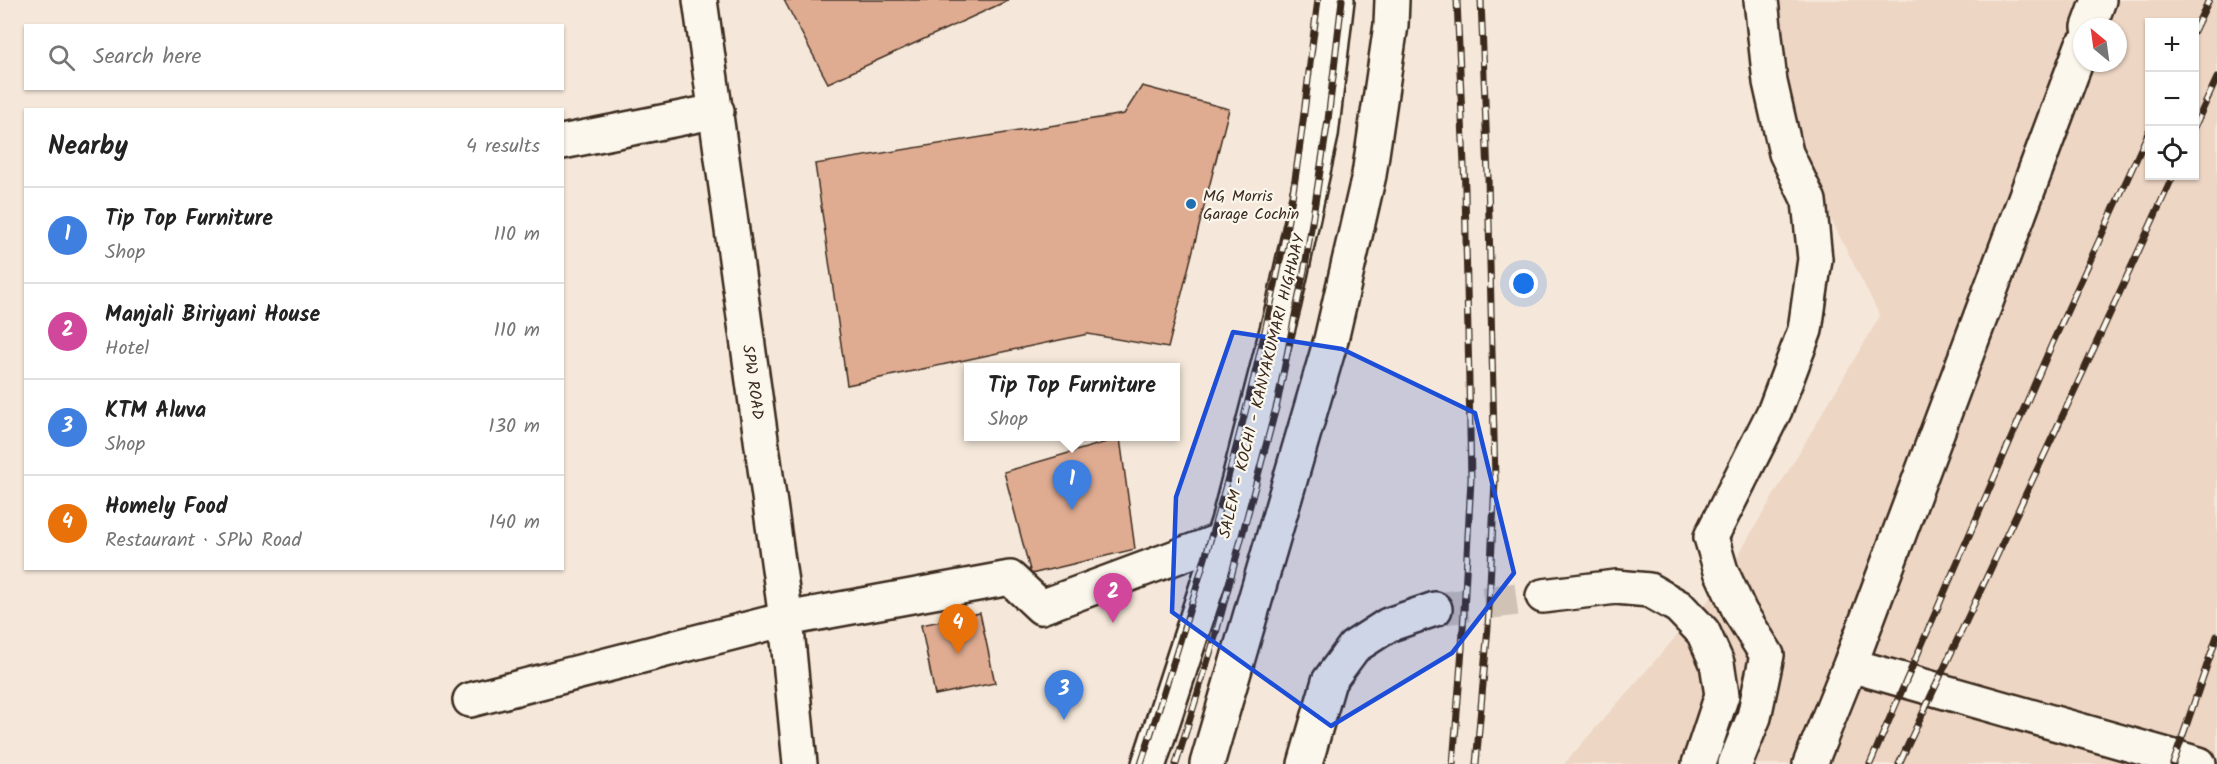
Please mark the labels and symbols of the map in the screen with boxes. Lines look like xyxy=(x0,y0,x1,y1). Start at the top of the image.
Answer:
north arrow xyxy=(2073,18,2127,72)
place label: MG Morris Garage Cochin xyxy=(1203,184,1299,227)
marker: MG Morris Garage Cochin xyxy=(1184,197,1198,211)
street label: SALEM - KOCHI - KANYAKUMARI HIGHWAY xyxy=(1213,231,1313,541)
your location xyxy=(1509,269,1538,298)
street label: SPW ROAD xyxy=(735,343,770,421)
pin: 1 xyxy=(1052,460,1092,510)
pin: 2 xyxy=(1094,574,1132,623)
pin: 4 xyxy=(938,604,978,654)
pin: 3 xyxy=(1044,670,1084,720)

